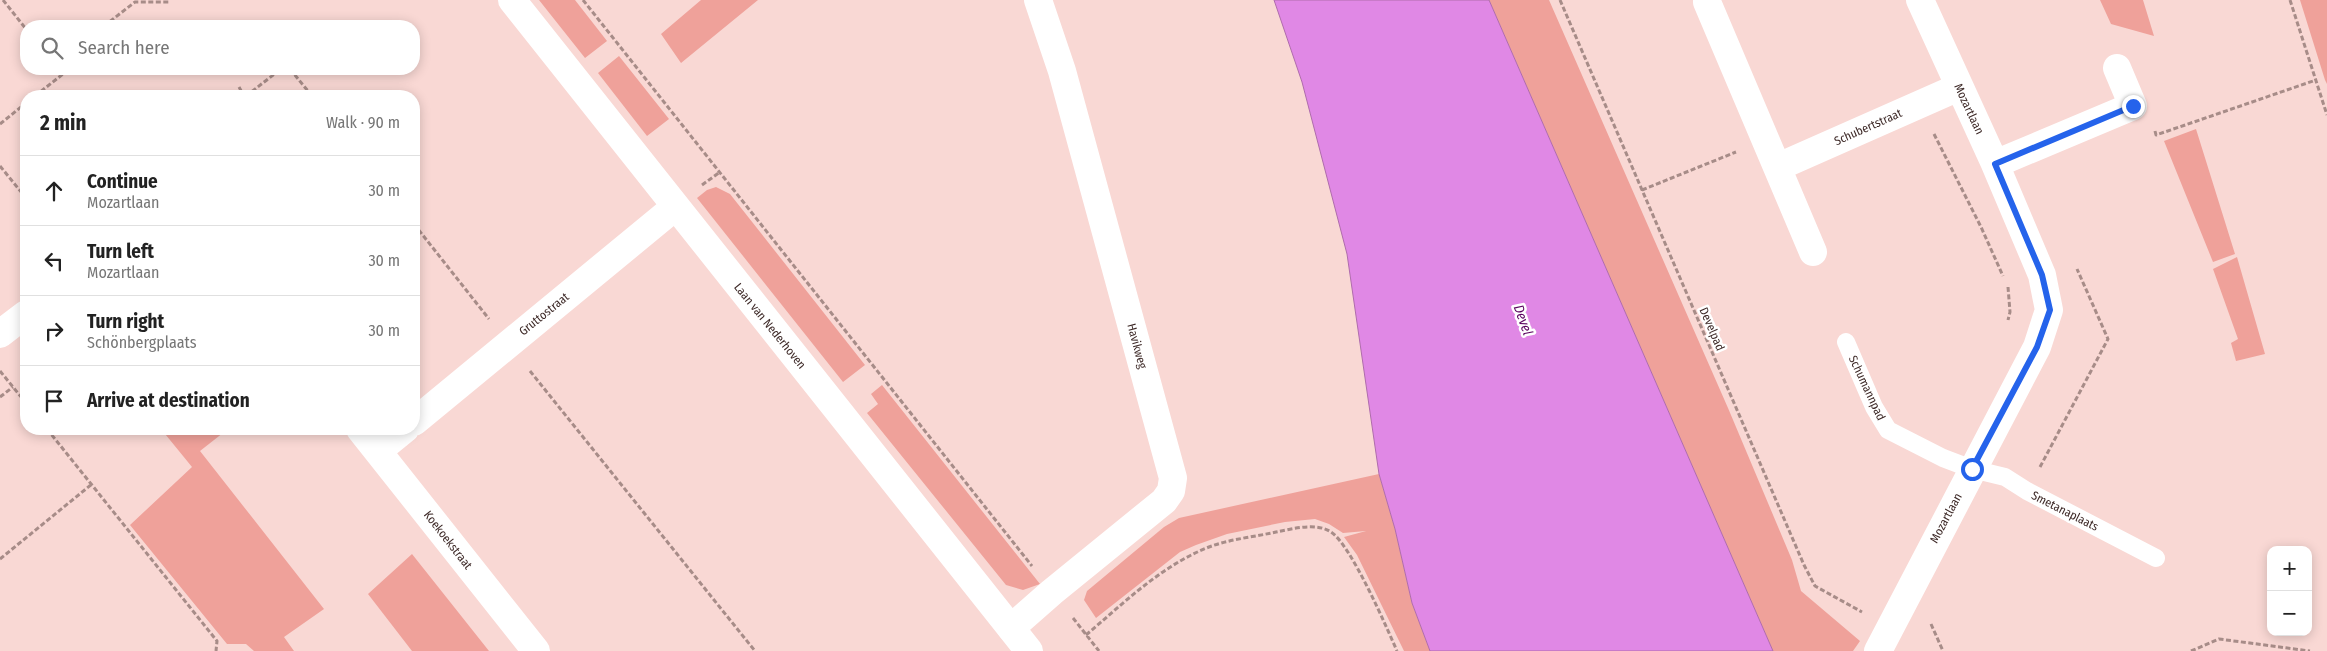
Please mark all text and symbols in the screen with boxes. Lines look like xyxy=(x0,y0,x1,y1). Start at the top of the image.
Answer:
search box xyxy=(20,20,420,75)
icon: search xyxy=(38,34,66,62)
text: Search here xyxy=(78,36,170,59)
street label: Mozartlaan xyxy=(1951,81,1987,137)
route end xyxy=(2122,95,2145,118)
street label: Schubertstraat xyxy=(1832,106,1904,148)
text: 2 min xyxy=(40,110,87,136)
text: Walk · 90 m xyxy=(326,113,400,132)
text: Continue xyxy=(87,170,158,193)
icon: ahead xyxy=(40,177,68,205)
text: 30 m xyxy=(368,181,400,200)
text: Mozartlaan xyxy=(87,193,159,212)
text: Turn left xyxy=(87,240,154,263)
icon: left xyxy=(40,247,68,275)
text: 30 m xyxy=(368,251,400,270)
text: Mozartlaan xyxy=(87,263,159,282)
street label: Laan van Nederhoven xyxy=(731,280,809,372)
street label: Gruttostraat xyxy=(516,290,572,338)
water label: Devel xyxy=(1510,302,1536,338)
street label: Develpad xyxy=(1697,305,1727,353)
text: Turn right xyxy=(87,310,164,333)
icon: right xyxy=(40,317,68,345)
text: 30 m xyxy=(368,321,400,340)
street label: Havikweg xyxy=(1124,322,1150,371)
text: Schönbergplaats xyxy=(87,333,197,352)
street label: Schumannpad xyxy=(1846,353,1888,423)
icon: arrive xyxy=(40,387,68,415)
text: Arrive at destination xyxy=(87,389,250,412)
route start xyxy=(1961,458,1984,481)
street label: Smetanaplaats xyxy=(2029,488,2101,534)
street label: Mozartlaan xyxy=(1927,491,1965,545)
street label: Koekoekstraat xyxy=(421,508,475,572)
map controls xyxy=(2267,546,2312,636)
button: + xyxy=(2267,546,2312,591)
button: − xyxy=(2267,591,2312,636)

